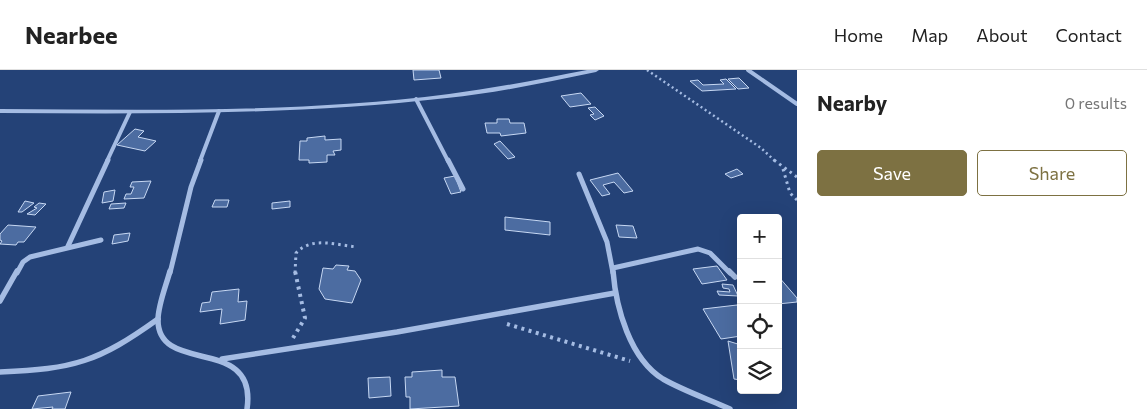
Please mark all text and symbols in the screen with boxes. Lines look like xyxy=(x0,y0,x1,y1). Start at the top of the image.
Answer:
text: Nearbee xyxy=(25,20,118,49)
text: Home xyxy=(834,24,883,46)
text: Map xyxy=(911,24,948,46)
text: About xyxy=(976,24,1028,46)
text: Contact xyxy=(1056,24,1122,46)
text: Nearby xyxy=(817,90,887,115)
text: 0 results xyxy=(1065,93,1127,112)
button: Save xyxy=(817,150,967,196)
button: Share xyxy=(977,150,1127,196)
map controls xyxy=(737,214,782,394)
button: + xyxy=(737,214,782,259)
button: − xyxy=(737,259,782,304)
button: locate xyxy=(737,304,782,349)
button: layers xyxy=(737,349,782,394)

